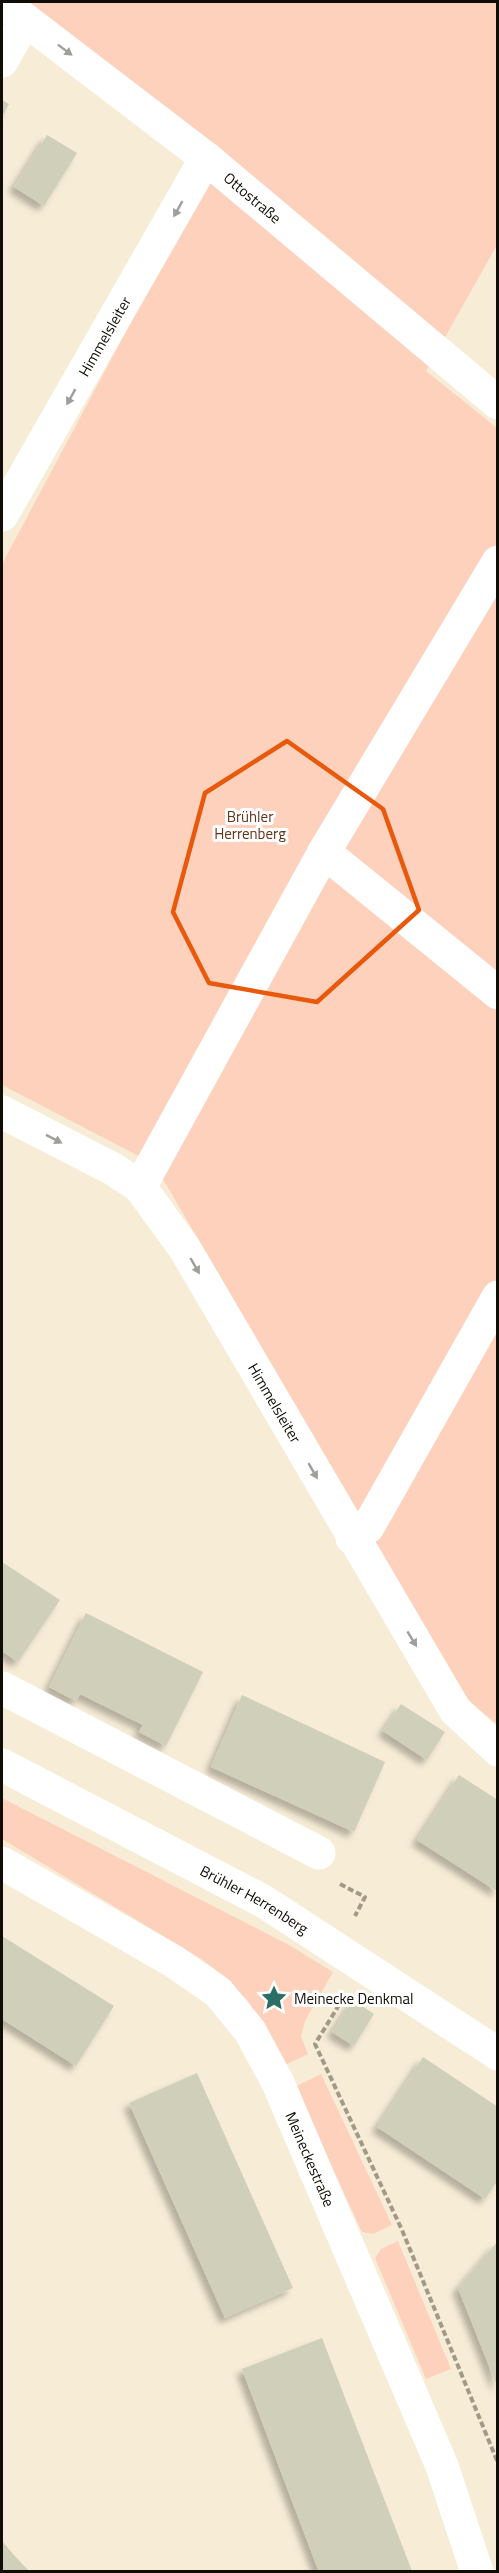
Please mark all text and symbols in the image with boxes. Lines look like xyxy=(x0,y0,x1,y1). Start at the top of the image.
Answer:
one-way arrow xyxy=(57,44,72,56)
street label: Ottostraße xyxy=(219,166,287,228)
one-way arrow xyxy=(172,201,183,217)
street label: Himmelsleiter xyxy=(72,292,136,380)
one-way arrow xyxy=(66,389,76,406)
park label: Brühler Herrenberg xyxy=(214,805,286,845)
one-way arrow xyxy=(45,1134,62,1144)
one-way arrow xyxy=(190,1258,200,1275)
street label: Himmelsleiter xyxy=(243,1359,307,1447)
one-way arrow xyxy=(308,1463,319,1479)
one-way arrow xyxy=(407,1631,418,1647)
street label: Brühler Herrenberg xyxy=(196,1859,314,1940)
place icon: Meinecke Denkmal xyxy=(259,1983,289,2013)
place label: Meinecke Denkmal xyxy=(294,1987,413,2010)
street label: Meineckestraße xyxy=(280,2108,341,2210)

